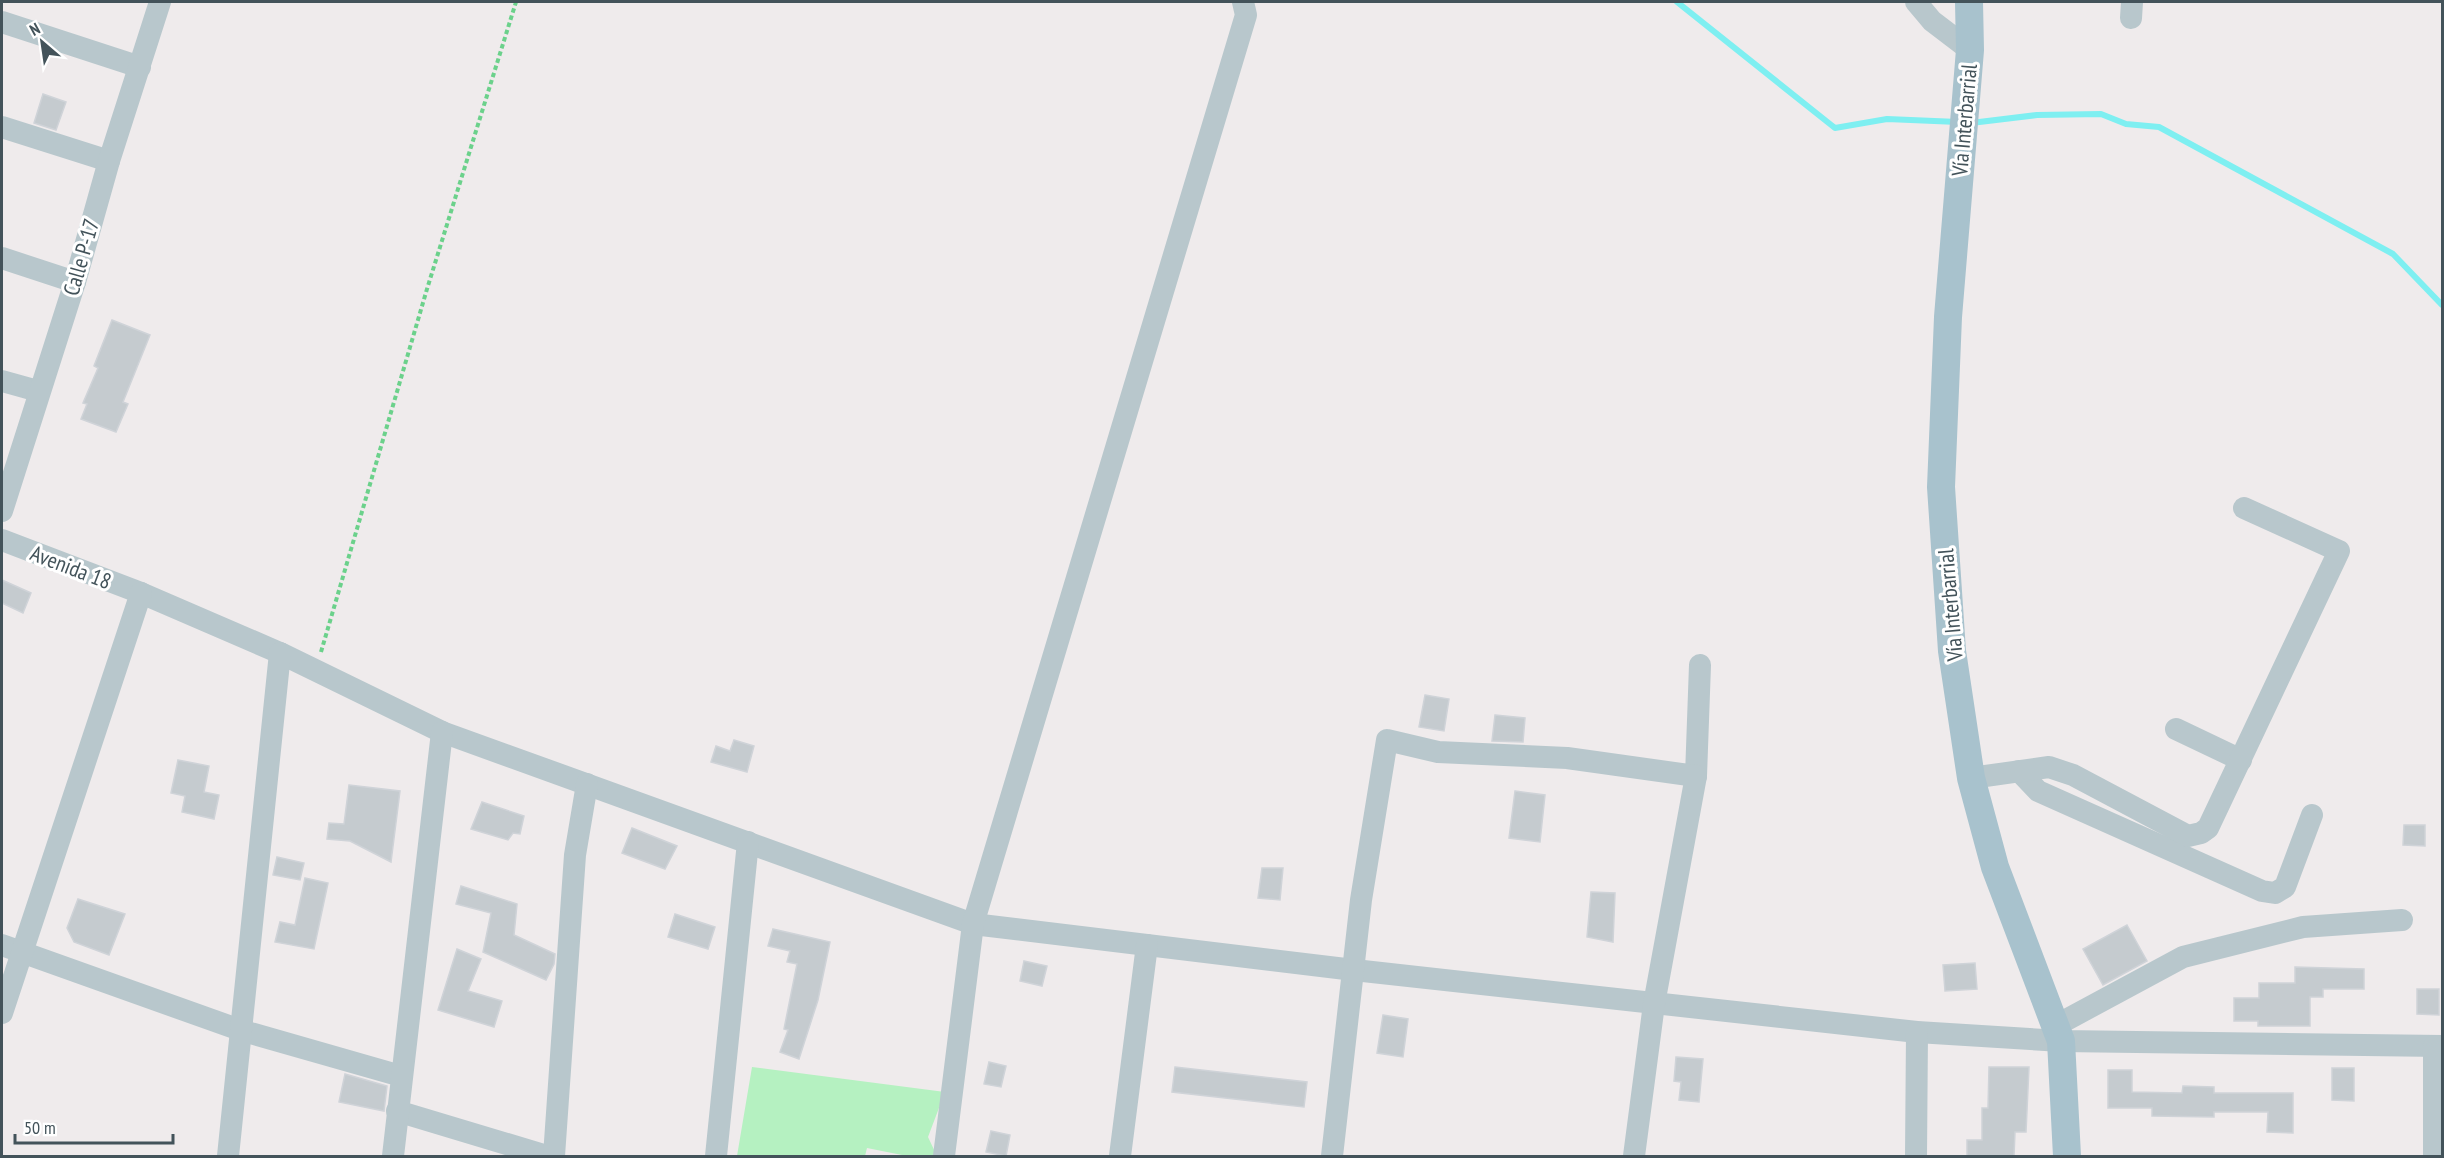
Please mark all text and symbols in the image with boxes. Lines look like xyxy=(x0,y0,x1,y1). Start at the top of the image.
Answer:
north arrow xyxy=(12,12,72,72)
text: N xyxy=(26,18,43,40)
street label: Vía Interbarrial xyxy=(1945,62,1983,178)
street label: Calle P-17 xyxy=(57,215,105,299)
street label: Avenida 18 xyxy=(27,539,115,595)
street label: Vía Interbarrial xyxy=(1931,547,1969,663)
scale bar xyxy=(15,1107,172,1145)
text: 50 m xyxy=(24,1116,56,1139)

